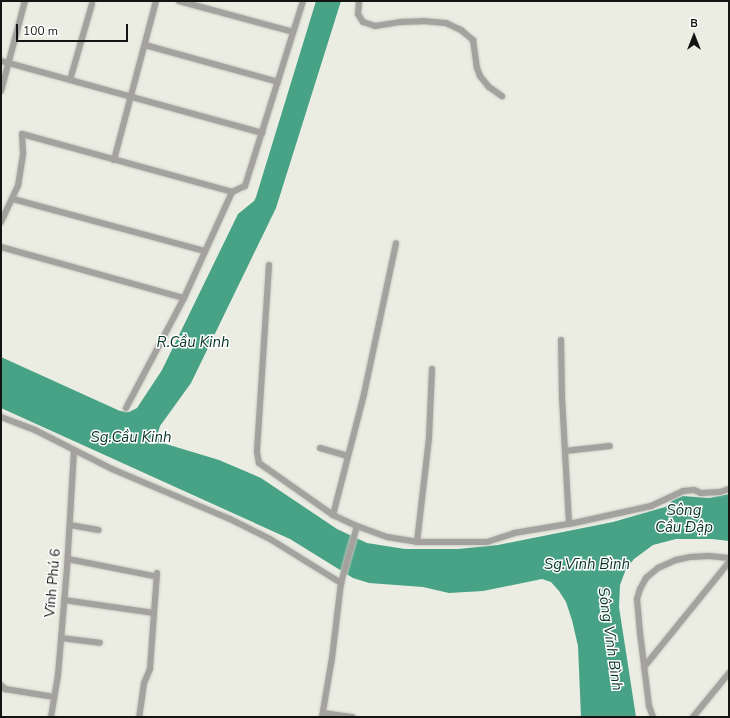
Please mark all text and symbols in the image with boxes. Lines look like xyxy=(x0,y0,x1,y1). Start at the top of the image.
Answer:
scale bar xyxy=(18,16,130,42)
north arrow xyxy=(674,16,714,56)
text: B xyxy=(690,16,698,31)
text: 100 m xyxy=(23,23,58,39)
water label: R.Cầu Kinh xyxy=(157,334,229,352)
water label: Sg.Cầu Kinh xyxy=(91,429,171,447)
water label: Sông Cầu Đập xyxy=(655,501,713,536)
street label: Vĩnh Phú 6 xyxy=(42,548,64,618)
water label: Sg.Vĩnh Bình xyxy=(544,556,630,574)
water label: Sông Vĩnh Bình xyxy=(594,586,626,692)

